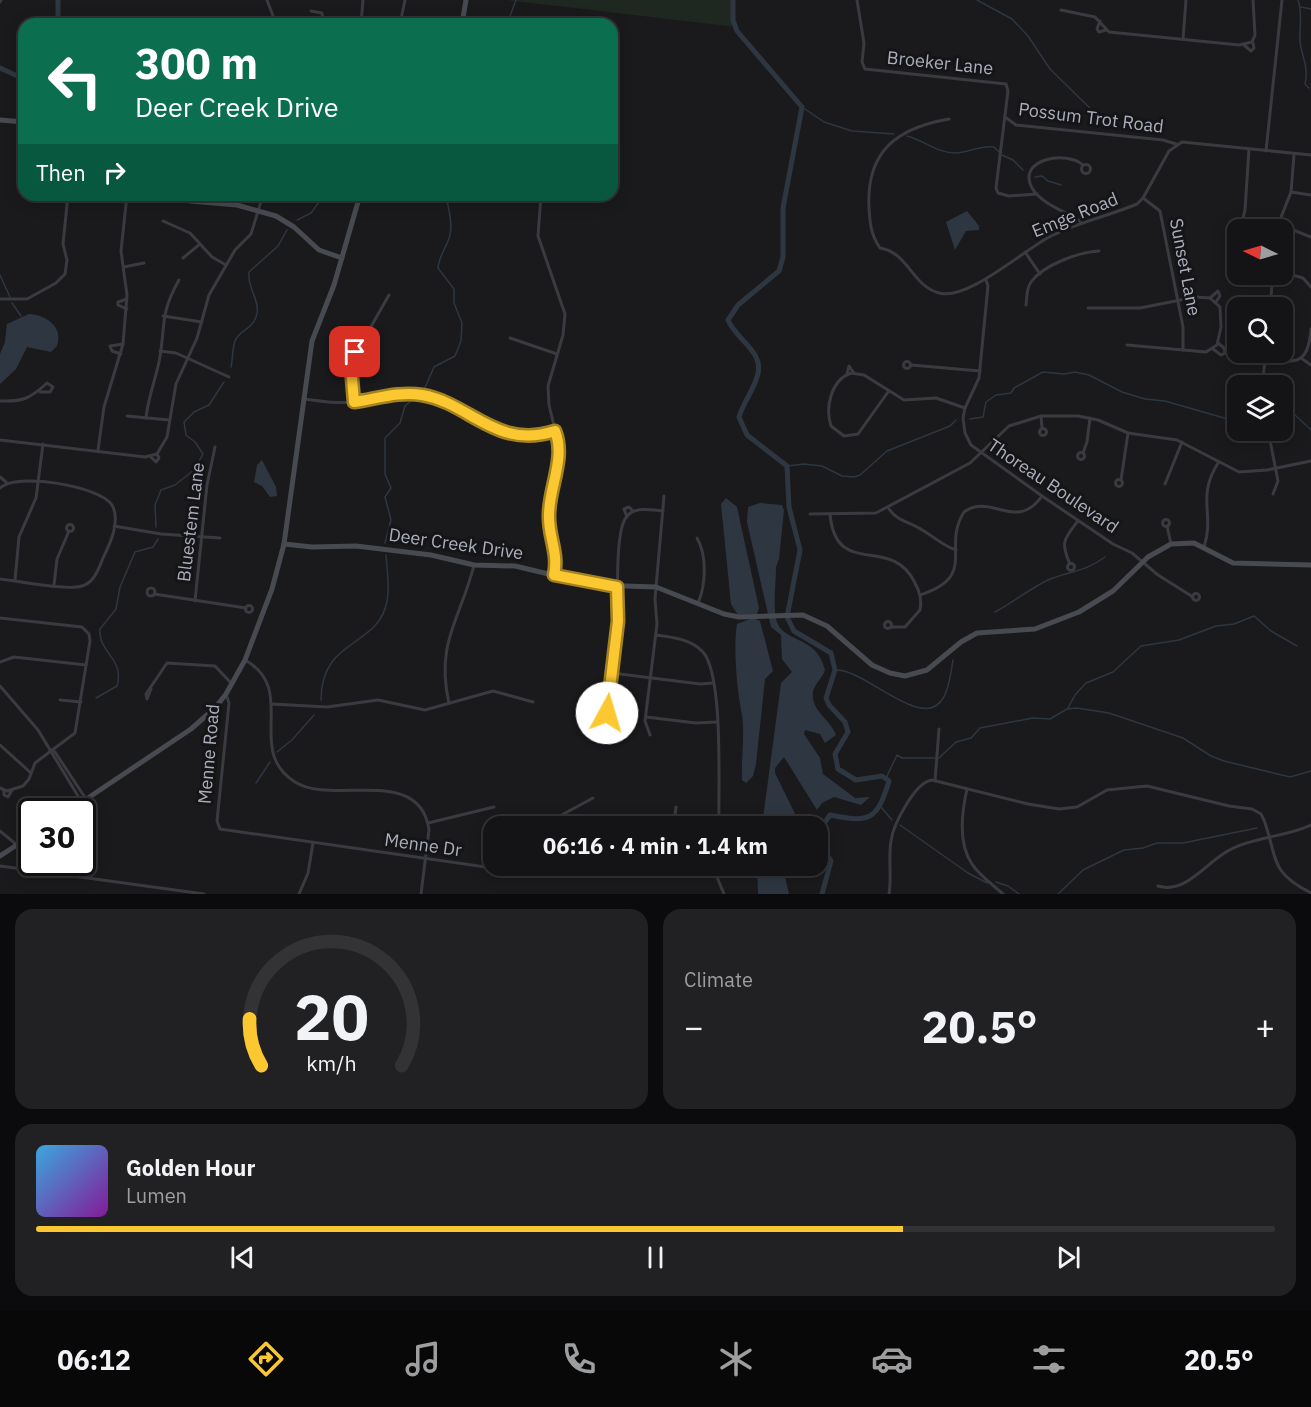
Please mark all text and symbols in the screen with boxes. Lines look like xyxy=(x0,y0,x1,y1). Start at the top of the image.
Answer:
text: 300 m xyxy=(135,36,258,91)
icon: left xyxy=(36,42,114,120)
street label: Broeker Lane xyxy=(886,45,995,80)
text: Deer Creek Drive xyxy=(135,89,339,124)
street label: Possum Trot Road xyxy=(1017,97,1165,138)
icon: right xyxy=(98,156,131,189)
text: Then xyxy=(36,158,86,187)
street label: Emge Road xyxy=(1028,187,1121,242)
street label: Sunset Lane xyxy=(1165,216,1206,318)
north arrow xyxy=(1227,219,1293,285)
map controls xyxy=(1227,219,1293,441)
button: search xyxy=(1227,297,1293,363)
pin xyxy=(329,326,380,377)
icon: arrive xyxy=(338,335,371,368)
button: layers xyxy=(1227,375,1293,441)
street label: Thoreau Boulevard xyxy=(983,433,1123,538)
street label: Bluestem Lane xyxy=(172,461,209,583)
street label: Deer Creek Drive xyxy=(387,523,525,564)
position arrow xyxy=(575,681,639,745)
street label: Menne Road xyxy=(193,703,224,805)
speed limit sign: 30 xyxy=(18,798,96,876)
street label: Menne Dr xyxy=(383,828,464,861)
text: 06:16 · 4 min · 1.4 km xyxy=(543,831,768,860)
text: Climate xyxy=(684,966,753,993)
text: 20 xyxy=(294,976,369,1057)
text: 20.5° xyxy=(921,997,1038,1055)
text: − xyxy=(684,1005,704,1048)
text: + xyxy=(1255,1005,1275,1048)
text: km/h xyxy=(306,1049,357,1077)
text: Golden Hour xyxy=(126,1153,255,1182)
text: Lumen xyxy=(126,1182,187,1209)
icon: previous xyxy=(226,1241,259,1274)
icon: pause xyxy=(639,1241,672,1274)
icon: next xyxy=(1052,1241,1085,1274)
icon: directions xyxy=(245,1338,287,1380)
icon: music xyxy=(402,1338,444,1380)
icon: phone xyxy=(558,1338,600,1380)
icon: climate xyxy=(715,1338,757,1380)
icon: car xyxy=(871,1338,913,1380)
icon: filters xyxy=(1028,1338,1070,1380)
text: 06:12 xyxy=(57,1342,131,1377)
text: 20.5° xyxy=(1184,1342,1254,1377)

